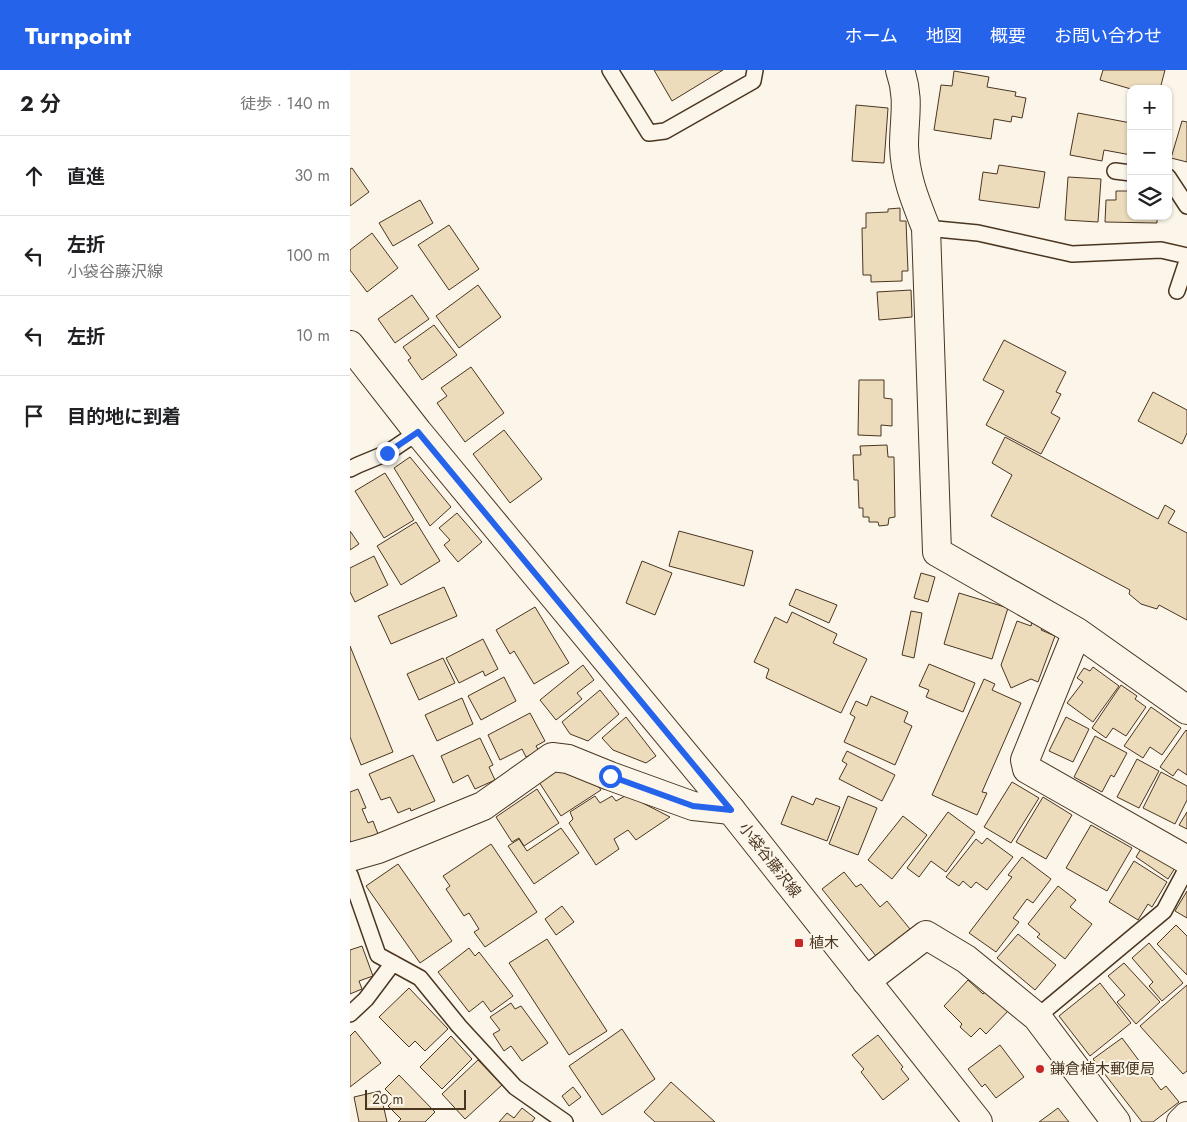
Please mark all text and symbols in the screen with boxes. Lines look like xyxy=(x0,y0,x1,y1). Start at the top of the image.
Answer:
text: Turnpoint xyxy=(25,18,131,53)
text: ホーム xyxy=(845,23,898,49)
text: 地図 xyxy=(926,23,962,49)
text: 概要 xyxy=(990,23,1026,49)
text: お問い合わせ xyxy=(1054,23,1162,49)
map controls xyxy=(1127,85,1172,220)
button: + xyxy=(1127,85,1172,130)
text: 2 分 xyxy=(20,89,61,119)
text: 徒歩 · 140 m xyxy=(240,92,330,115)
button: − xyxy=(1127,130,1172,175)
icon: ahead xyxy=(20,162,48,190)
text: 直進 xyxy=(67,163,105,190)
text: 30 m xyxy=(294,164,330,187)
button: layers xyxy=(1127,175,1172,220)
text: 左折 xyxy=(67,231,105,258)
icon: left xyxy=(20,242,48,270)
text: 100 m xyxy=(286,244,330,267)
text: 小袋谷藤沢線 xyxy=(67,260,163,283)
icon: left xyxy=(20,322,48,350)
text: 左折 xyxy=(67,323,105,350)
text: 10 m xyxy=(296,324,330,347)
icon: arrive xyxy=(20,402,48,430)
text: 目的地に到着 xyxy=(67,403,181,430)
route end xyxy=(376,442,399,465)
route start xyxy=(599,765,622,788)
street label: 小袋谷藤沢線 xyxy=(734,818,806,902)
place label: 植木 xyxy=(809,932,839,954)
marker: 植木 xyxy=(793,937,805,949)
place label: 鎌倉植木郵便局 xyxy=(1050,1058,1155,1080)
marker: 鎌倉植木郵便局 xyxy=(1034,1063,1046,1075)
scale bar xyxy=(365,1087,466,1110)
text: 20 m xyxy=(372,1089,404,1109)

